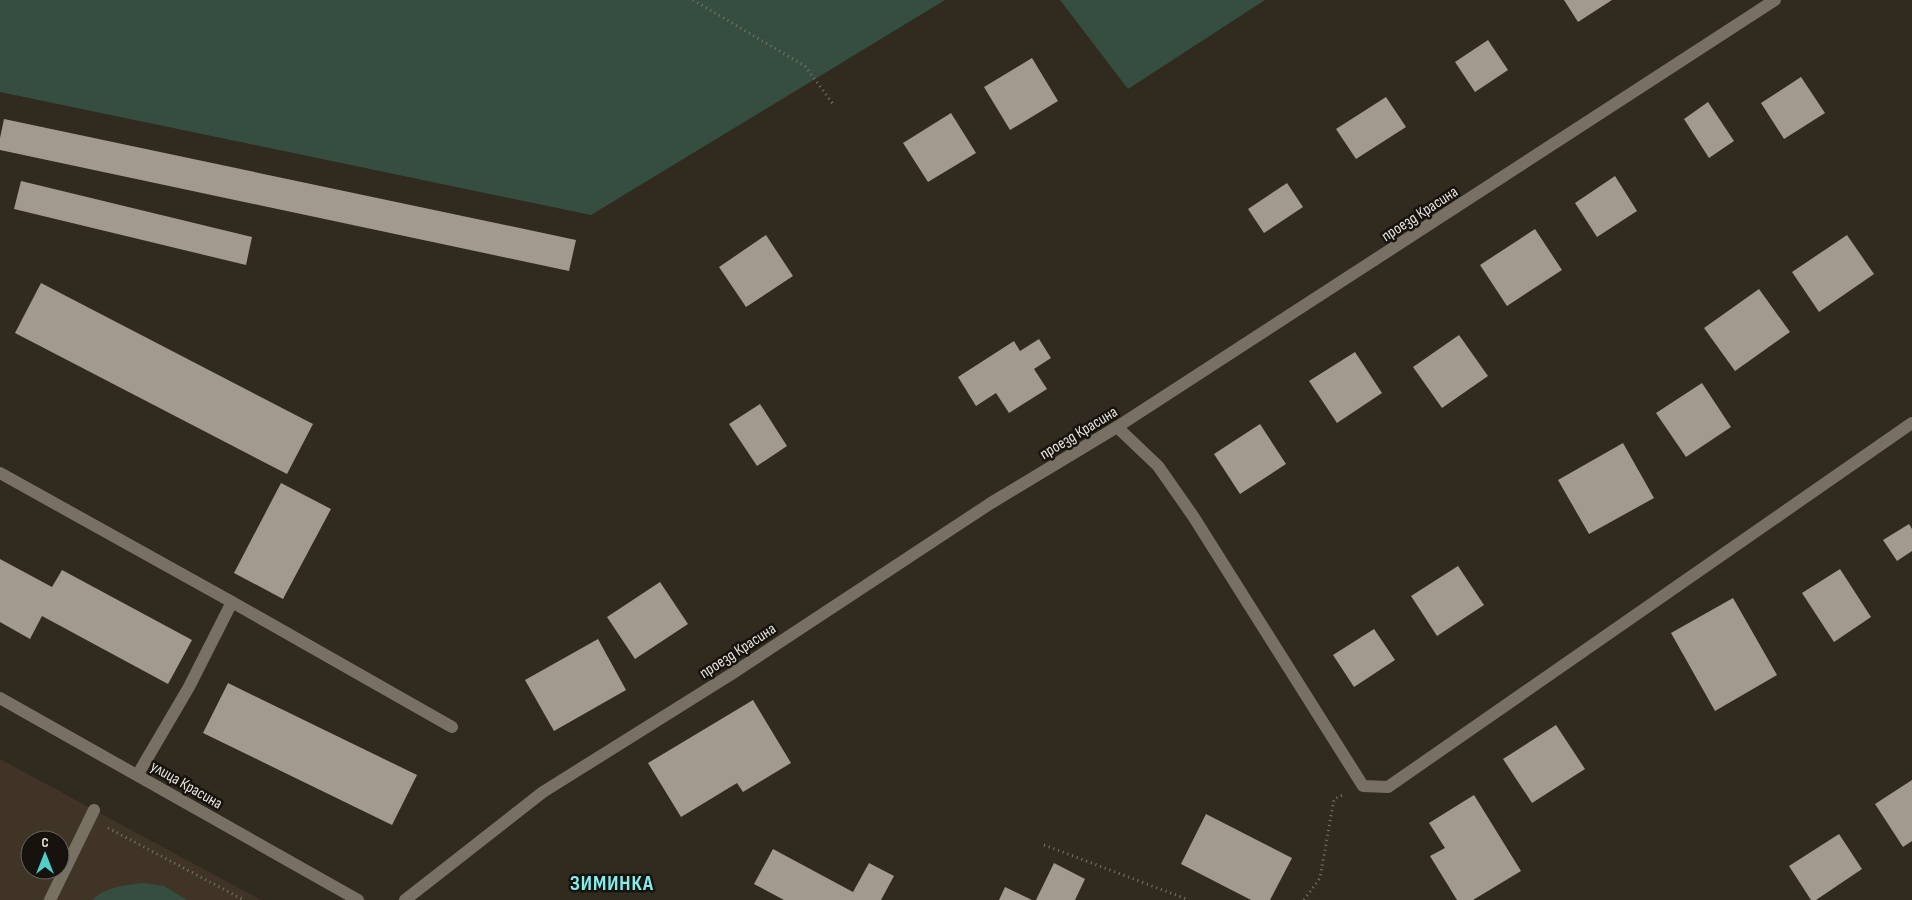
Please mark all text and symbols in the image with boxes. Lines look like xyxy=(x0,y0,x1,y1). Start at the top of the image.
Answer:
street label: проезд Красина xyxy=(1378,182,1462,246)
street label: проезд Красина xyxy=(1036,403,1121,464)
street label: проезд Красина xyxy=(696,619,780,683)
street label: улица Красина xyxy=(147,757,225,813)
north arrow xyxy=(20,830,70,880)
text: С xyxy=(41,834,49,851)
district label: ЗИМИНКА xyxy=(570,871,654,896)

